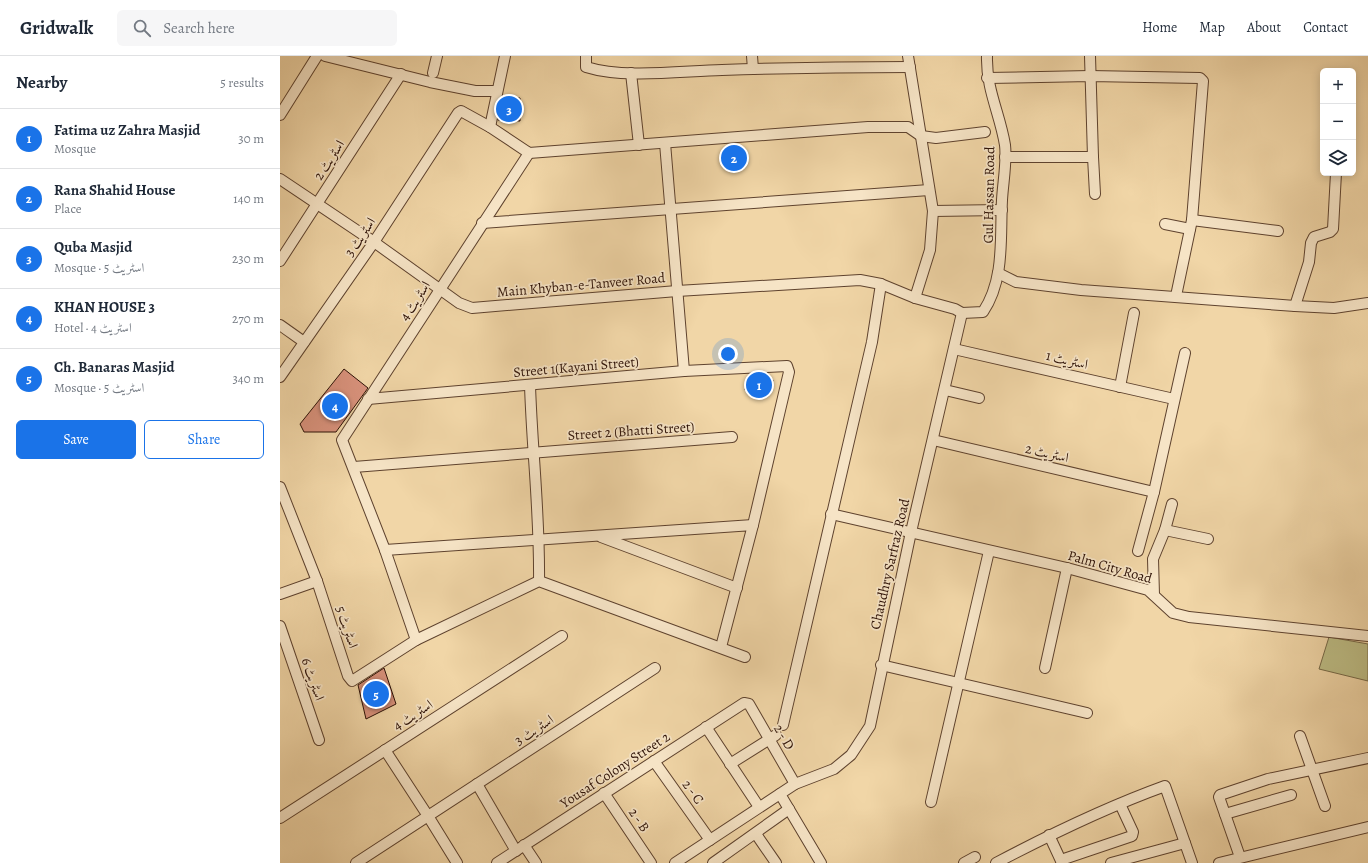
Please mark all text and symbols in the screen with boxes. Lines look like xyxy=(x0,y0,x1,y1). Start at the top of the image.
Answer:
search box xyxy=(117,10,397,46)
text: Gridwalk xyxy=(20,15,93,41)
icon: search xyxy=(131,17,153,39)
text: Search here xyxy=(163,18,235,38)
text: Home xyxy=(1142,18,1177,37)
text: Map xyxy=(1199,18,1225,37)
text: About xyxy=(1247,18,1281,37)
text: Contact xyxy=(1303,18,1348,37)
map controls xyxy=(1320,68,1356,176)
button: + xyxy=(1320,68,1356,104)
text: Nearby xyxy=(16,71,67,94)
text: 5 results xyxy=(220,74,264,91)
pin: 3 xyxy=(496,94,522,124)
button: − xyxy=(1320,104,1356,140)
text: Fatima uz Zahra Masjid xyxy=(54,120,200,140)
text: 1 xyxy=(27,130,31,147)
text: 30 m xyxy=(238,130,264,147)
street label: اسٹریٹ 2 xyxy=(309,136,349,184)
text: Mosque xyxy=(54,140,96,157)
button: layers xyxy=(1320,140,1356,176)
pin: 2 xyxy=(721,143,747,173)
street label: Gul Hassan Road xyxy=(979,146,999,244)
text: Rana Shahid House xyxy=(54,180,175,200)
text: 2 xyxy=(26,190,32,207)
text: 140 m xyxy=(233,190,264,207)
text: Place xyxy=(54,200,82,217)
street label: اسٹریٹ 3 xyxy=(340,214,380,260)
text: Quba Masjid xyxy=(54,237,132,257)
text: 3 xyxy=(26,250,32,267)
text: 230 m xyxy=(232,250,264,267)
text: Mosque · اسٹریٹ 5 xyxy=(54,259,144,276)
street label: Main Khyban-e-Tanveer Road xyxy=(496,268,666,302)
street label: اسٹریٹ 4 xyxy=(395,277,435,325)
text: KHAN HOUSE 3 xyxy=(54,297,155,317)
text: 4 xyxy=(26,310,32,327)
text: 270 m xyxy=(232,310,264,327)
text: Hotel · اسٹریٹ 4 xyxy=(54,319,132,336)
your location xyxy=(718,344,738,364)
street label: اسٹریٹ 1 xyxy=(1044,346,1090,374)
street label: Street 1(Kayani Street) xyxy=(512,352,640,382)
text: Ch. Banaras Masjid xyxy=(54,357,175,377)
text: 5 xyxy=(26,370,32,387)
text: 340 m xyxy=(232,370,264,387)
pin: 1 xyxy=(746,370,772,400)
text: Mosque · اسٹریٹ 5 xyxy=(54,379,144,396)
pin: 4 xyxy=(322,391,348,421)
street label: Street 2 (Bhatti Street) xyxy=(567,417,695,445)
button: Save xyxy=(16,420,136,459)
button: Share xyxy=(144,420,264,459)
street label: اسٹریٹ 2 xyxy=(1023,439,1071,467)
street label: Chaudhry Sarfraz Road xyxy=(866,496,914,631)
street label: Palm City Road xyxy=(1066,546,1155,588)
street label: اسٹریٹ 5 xyxy=(331,603,363,651)
street label: اسٹریٹ 6 xyxy=(297,655,329,703)
pin: 5 xyxy=(363,679,389,709)
street label: اسٹریٹ 4 xyxy=(389,695,437,735)
street label: اسٹریٹ 3 xyxy=(511,710,557,750)
street label: 2 - D xyxy=(769,721,799,753)
street label: Yousaf Colony Street 2 xyxy=(556,727,674,813)
street label: 2 - C xyxy=(678,776,708,808)
street label: 2 - B xyxy=(624,804,654,836)

